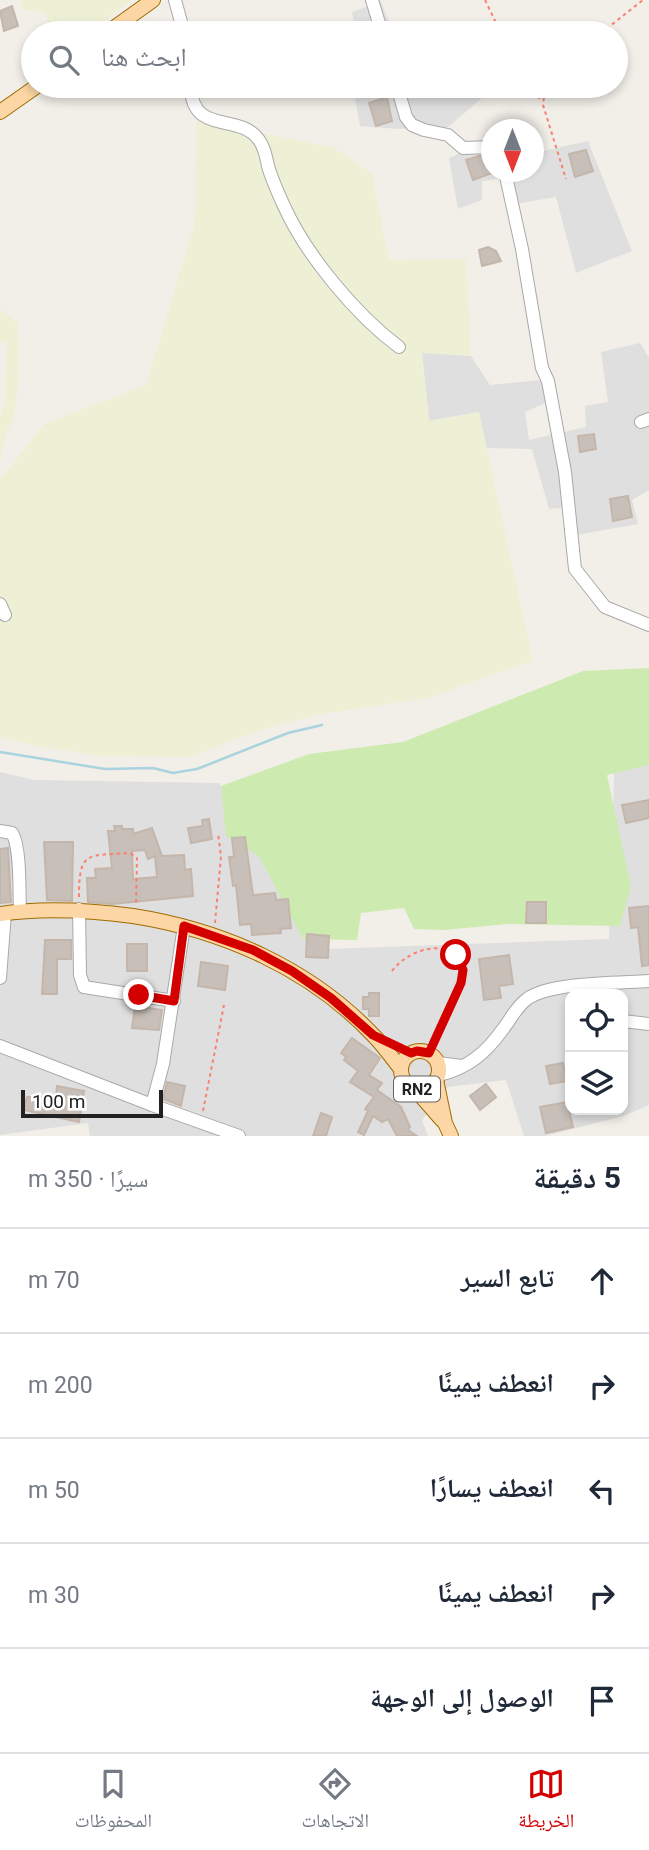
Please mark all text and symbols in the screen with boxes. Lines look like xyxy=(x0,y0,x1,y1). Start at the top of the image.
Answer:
search box xyxy=(21,21,628,98)
icon: search xyxy=(45,41,83,79)
text: ابحث هنا xyxy=(101,42,187,72)
north arrow xyxy=(481,119,544,182)
route start xyxy=(440,939,471,970)
route end xyxy=(123,979,154,1010)
map controls xyxy=(565,989,628,1115)
button: locate xyxy=(565,989,628,1052)
button: layers xyxy=(565,1052,628,1115)
road number: RN2 xyxy=(394,1077,440,1102)
scale bar xyxy=(21,1087,163,1119)
text: 100 m xyxy=(32,1090,85,1113)
text: 5 دقيقة xyxy=(533,1160,621,1195)
text: سيرًا · 350 m xyxy=(28,1166,148,1193)
icon: ahead xyxy=(583,1262,621,1300)
text: تابع السير xyxy=(461,1263,554,1293)
text: 70 m xyxy=(28,1267,80,1294)
icon: right xyxy=(583,1367,621,1405)
text: انعطف يمينًا xyxy=(437,1368,554,1398)
text: 200 m xyxy=(28,1372,93,1399)
icon: left xyxy=(583,1472,621,1510)
text: انعطف يسارًا xyxy=(430,1473,554,1503)
text: 50 m xyxy=(28,1477,80,1504)
icon: right xyxy=(583,1577,621,1615)
text: انعطف يمينًا xyxy=(437,1578,554,1608)
text: 30 m xyxy=(28,1582,80,1609)
icon: arrive xyxy=(583,1682,621,1720)
text: الوصول إلى الوجهة xyxy=(370,1683,554,1713)
tab: المحفوظات xyxy=(75,1765,152,1839)
tab: الاتجاهات xyxy=(301,1765,369,1839)
tab: الخريطة xyxy=(518,1765,574,1839)

